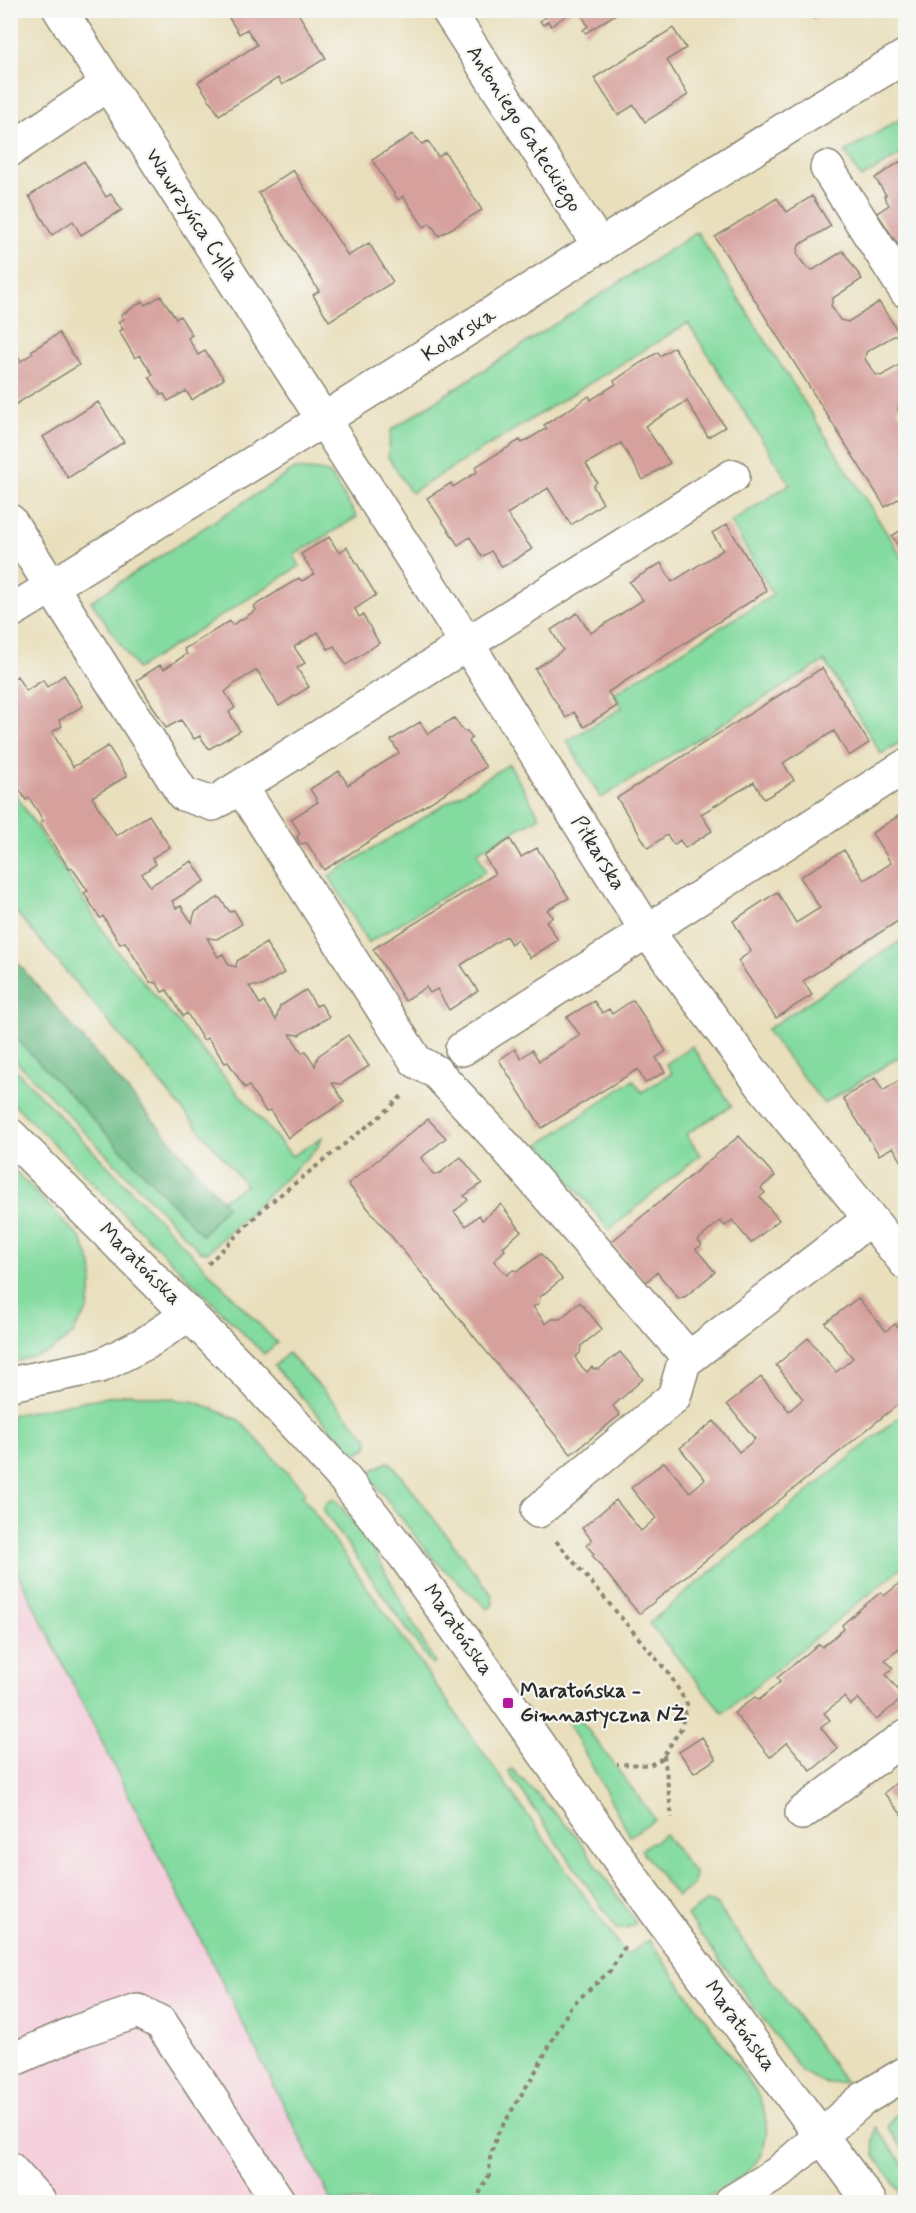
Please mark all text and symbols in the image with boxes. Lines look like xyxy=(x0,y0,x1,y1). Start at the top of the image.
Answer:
street label: Antoniego Gałeckiego xyxy=(459,40,588,218)
street label: Wawrzyńca Cylla xyxy=(139,143,245,287)
street label: Kolarska xyxy=(417,301,502,369)
street label: Piłkarska xyxy=(564,810,632,896)
street label: Maratońska xyxy=(93,1217,187,1311)
street label: Maratońska xyxy=(416,1578,500,1682)
place label: Maratońska - Gimnastyczna NŻ xyxy=(520,1677,687,1729)
marker: Maratońska - Gimnastyczna NŻ xyxy=(501,1696,515,1710)
street label: Maratońska xyxy=(697,1975,783,2077)

